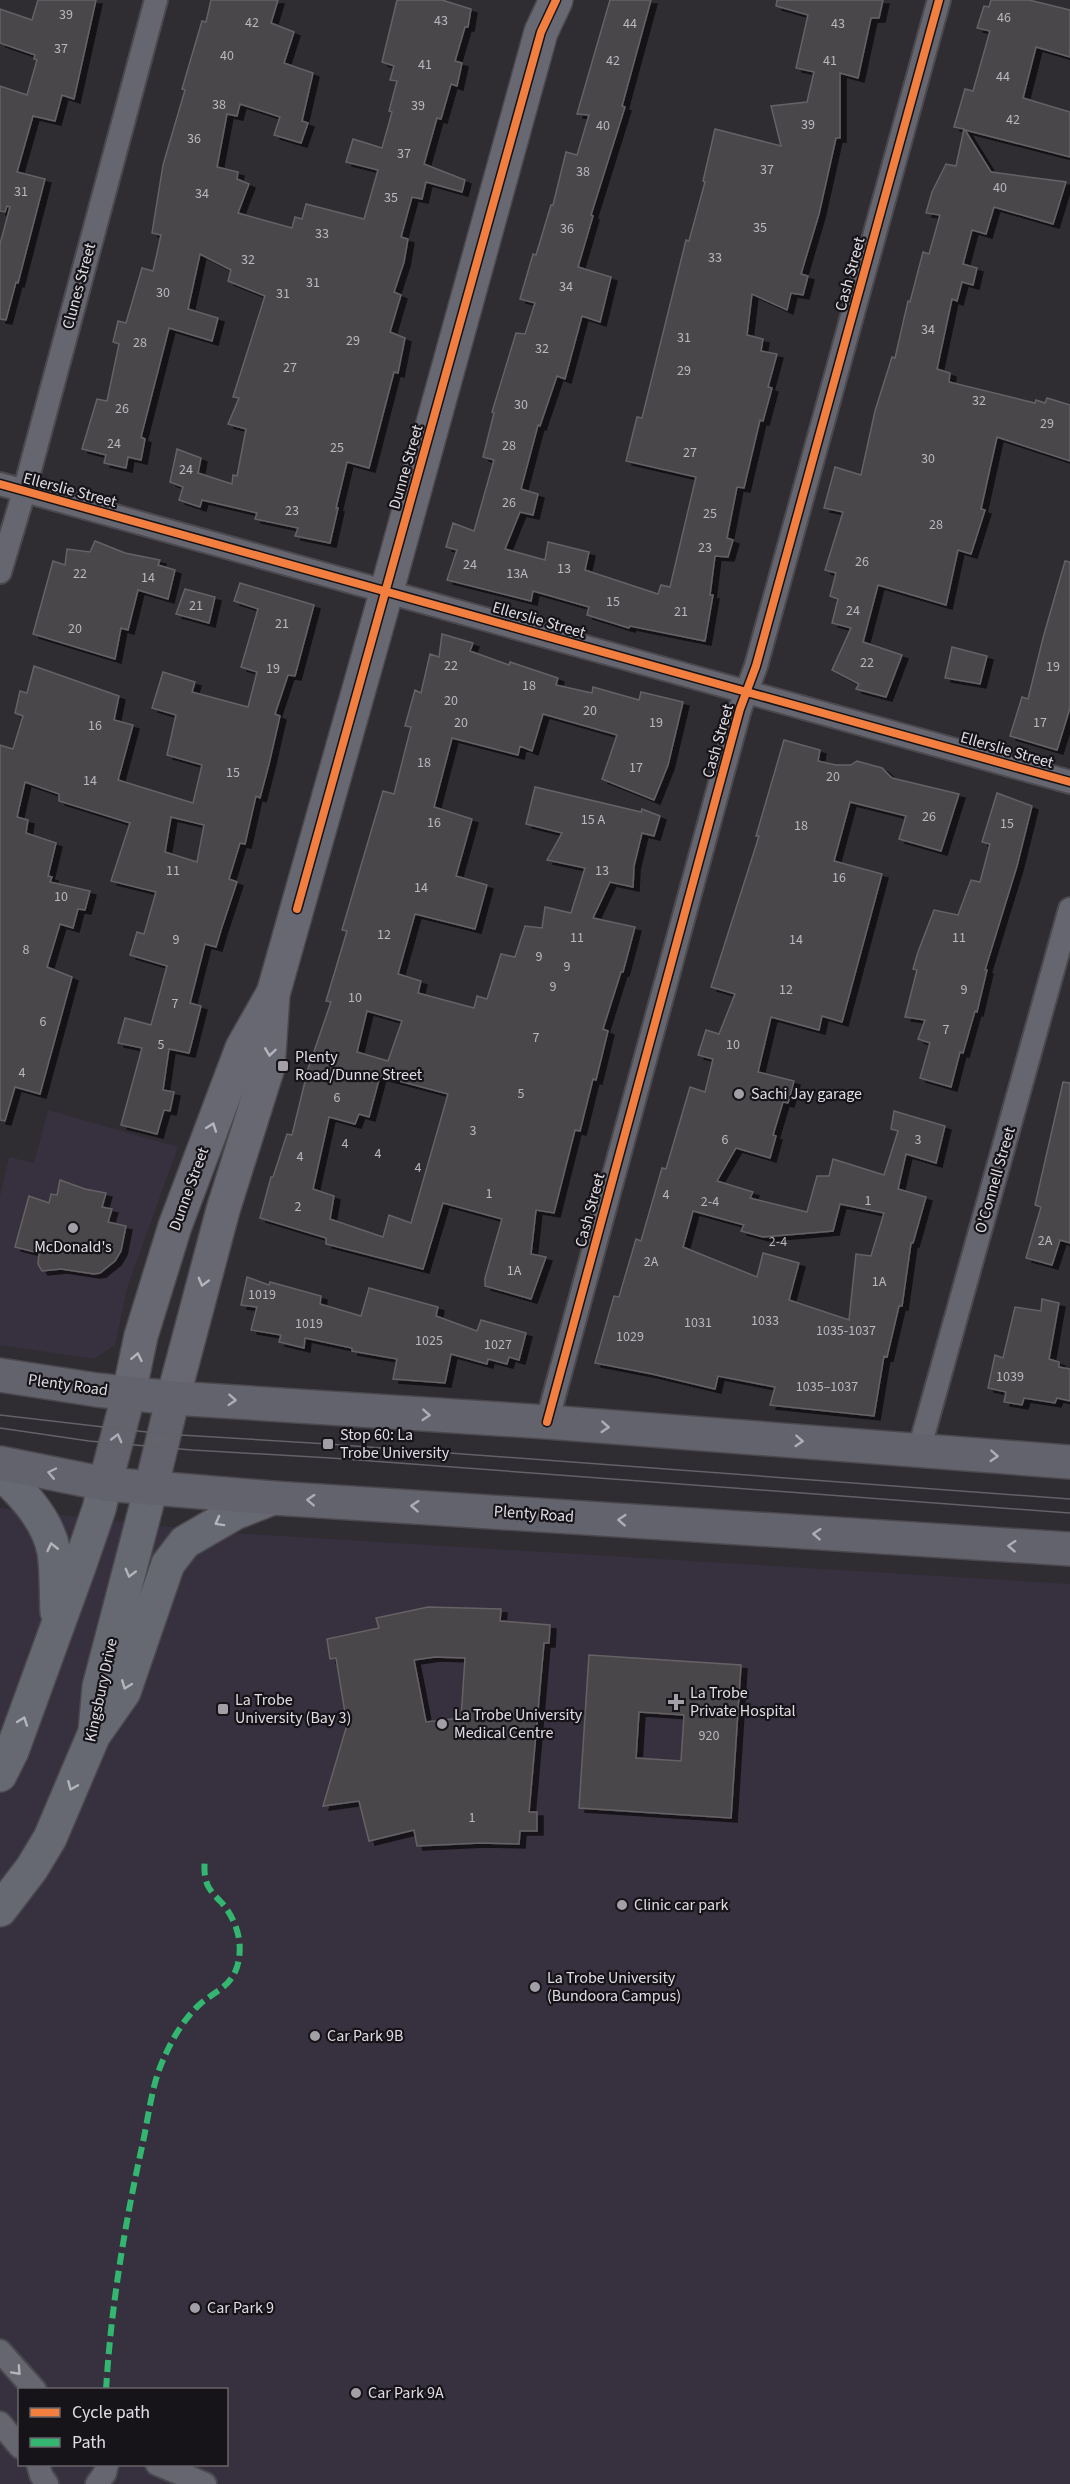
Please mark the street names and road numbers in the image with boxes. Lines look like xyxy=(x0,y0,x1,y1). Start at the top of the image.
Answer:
street label: Cash Street xyxy=(830,234,871,314)
street label: Clunes Street xyxy=(57,240,101,332)
street label: Dunne Street xyxy=(383,421,429,512)
street label: Ellerslie Street xyxy=(21,467,120,513)
street label: Ellerslie Street xyxy=(490,596,589,644)
street label: Cash Street xyxy=(697,701,739,781)
street label: Ellerslie Street xyxy=(958,726,1057,774)
street label: O'Connell Street xyxy=(969,1124,1021,1236)
street label: Dunne Street xyxy=(164,1144,214,1234)
street label: Cash Street xyxy=(570,1170,611,1250)
street label: Plenty Road xyxy=(27,1369,109,1401)
street label: Plenty Road xyxy=(493,1500,575,1528)
street label: Kingsbury Drive xyxy=(79,1636,123,1744)

